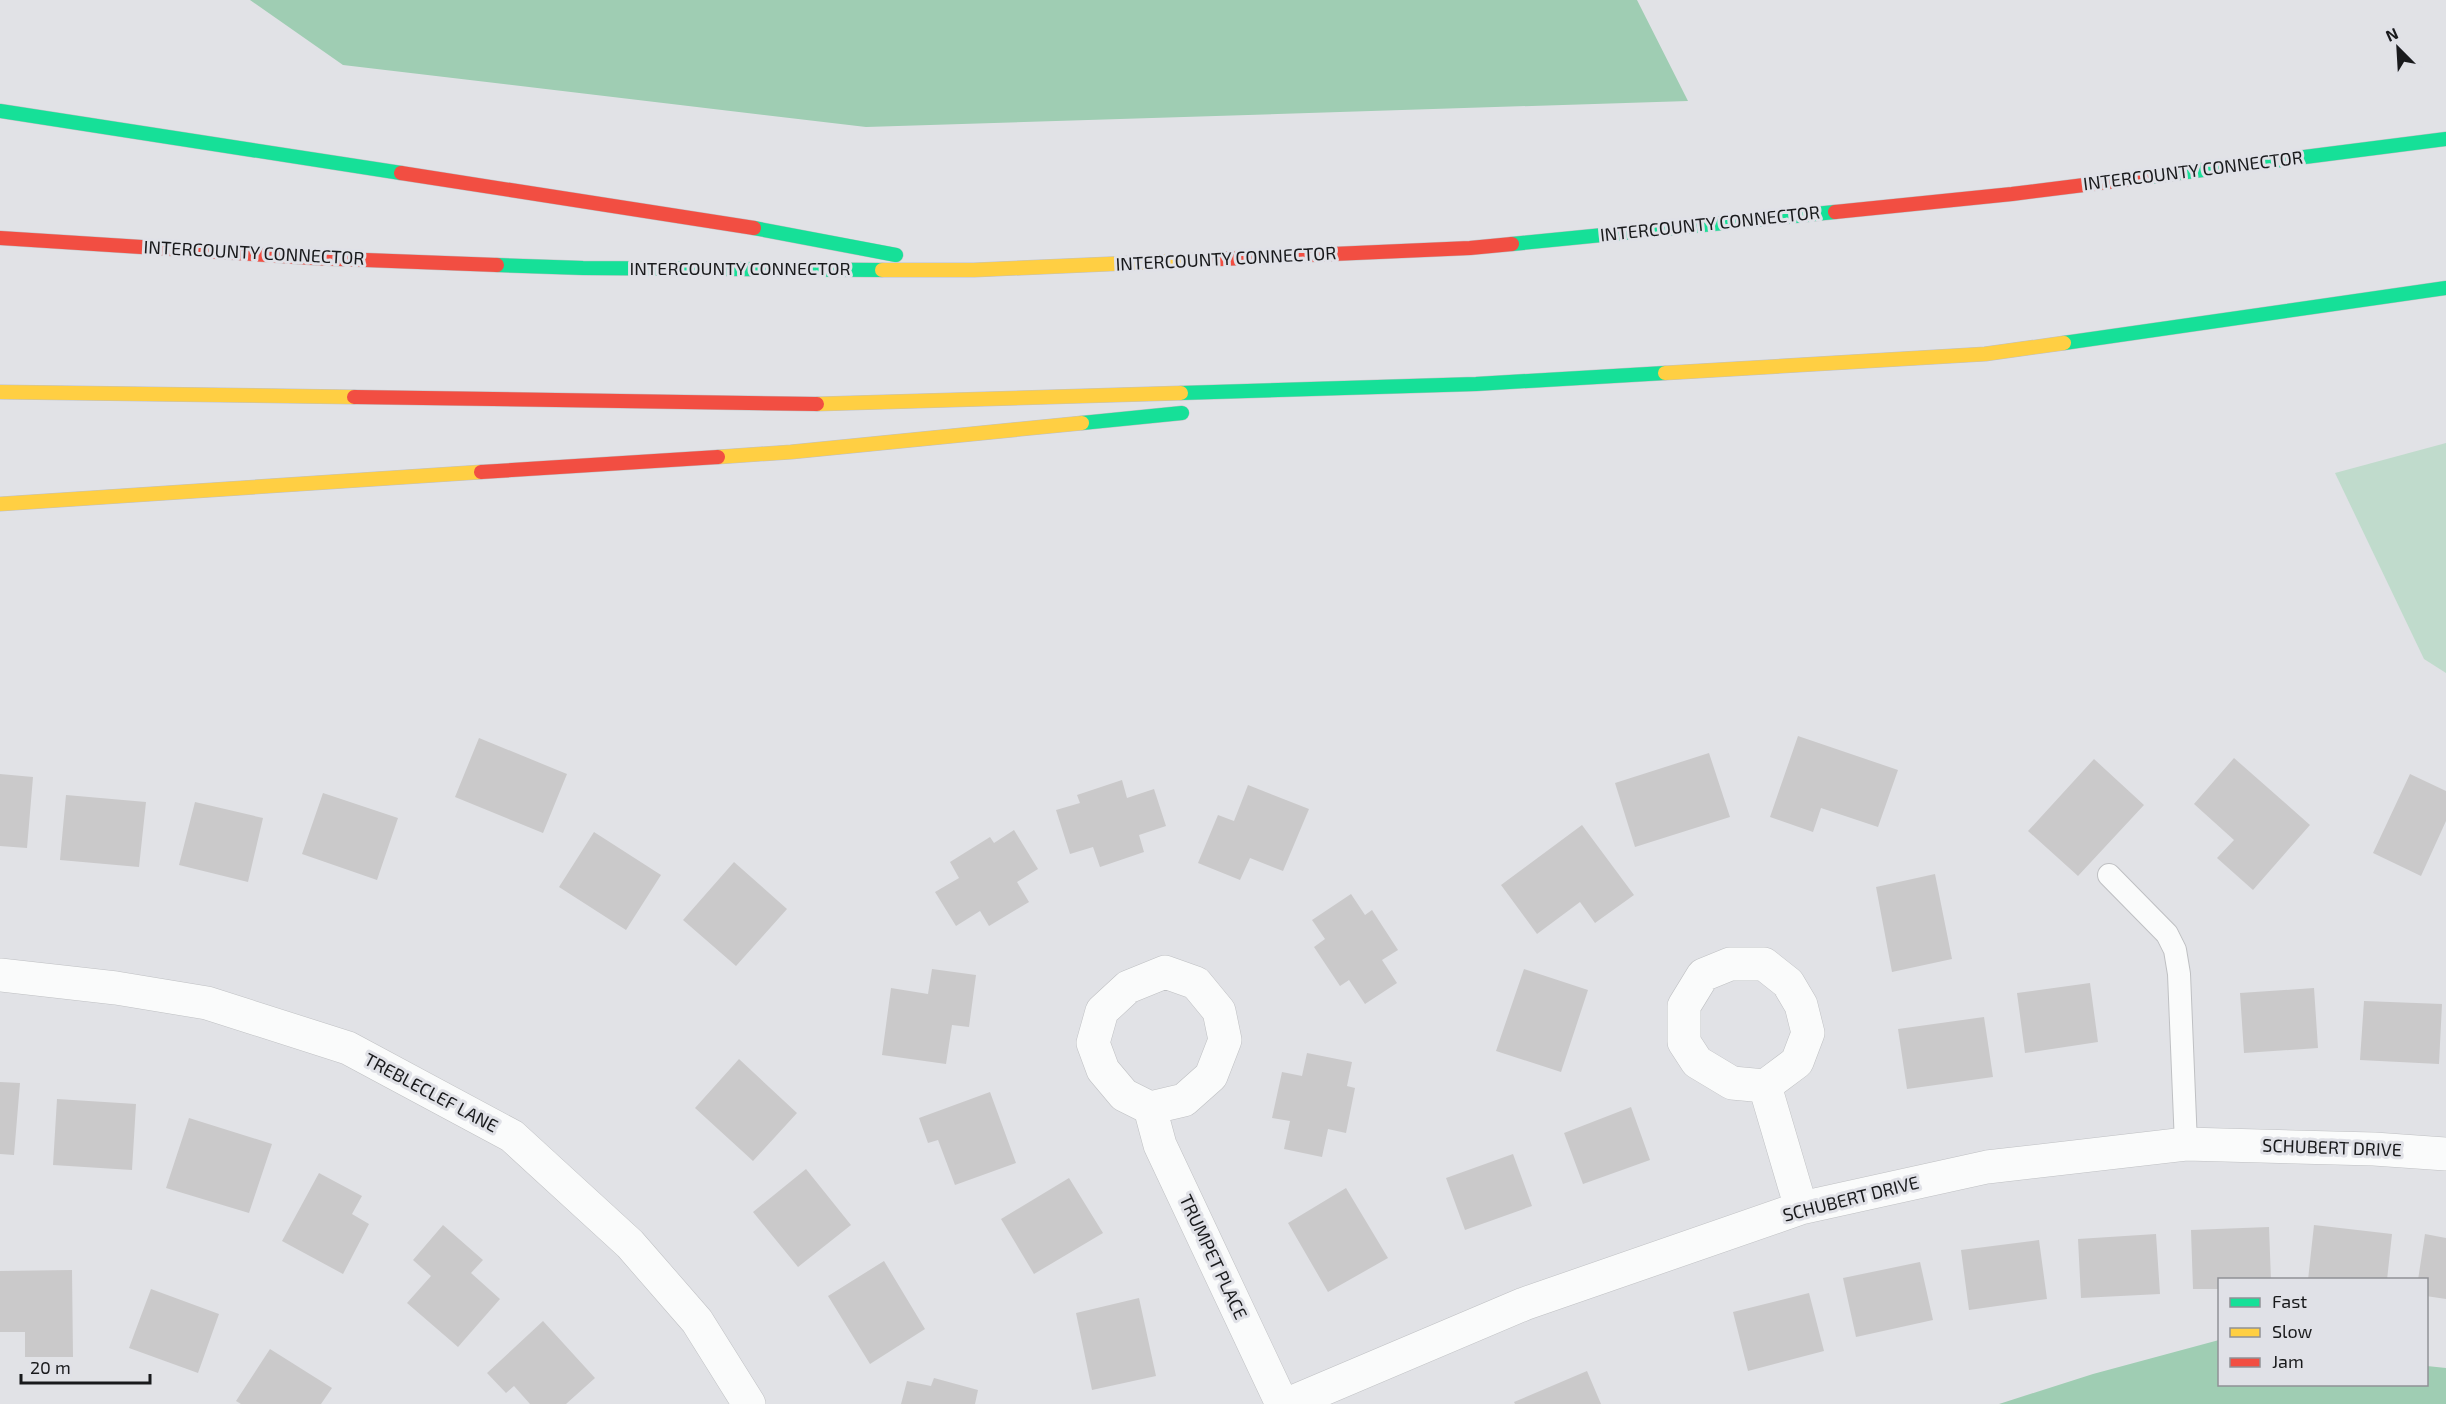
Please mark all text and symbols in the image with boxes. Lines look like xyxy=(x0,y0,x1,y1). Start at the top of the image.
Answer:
north arrow xyxy=(2368,18,2428,78)
text: N xyxy=(2383,23,2401,45)
street label: INTERCOUNTY CONNECTOR xyxy=(2082,146,2304,194)
street label: INTERCOUNTY CONNECTOR xyxy=(1599,201,1821,246)
street label: INTERCOUNTY CONNECTOR xyxy=(143,235,365,269)
street label: INTERCOUNTY CONNECTOR xyxy=(1115,241,1337,275)
street label: INTERCOUNTY CONNECTOR xyxy=(629,257,851,279)
street label: TREBLECLEF LANE xyxy=(361,1048,502,1137)
street label: SCHUBERT DRIVE xyxy=(2262,1134,2402,1160)
street label: SCHUBERT DRIVE xyxy=(1780,1170,1921,1226)
street label: TRUMPET PLACE xyxy=(1175,1191,1252,1323)
legend xyxy=(2218,1278,2428,1386)
text: Fast xyxy=(2272,1290,2307,1312)
text: Slow xyxy=(2272,1320,2313,1342)
scale bar xyxy=(21,1347,150,1385)
text: Jam xyxy=(2272,1350,2304,1372)
text: 20 m xyxy=(30,1356,71,1378)

